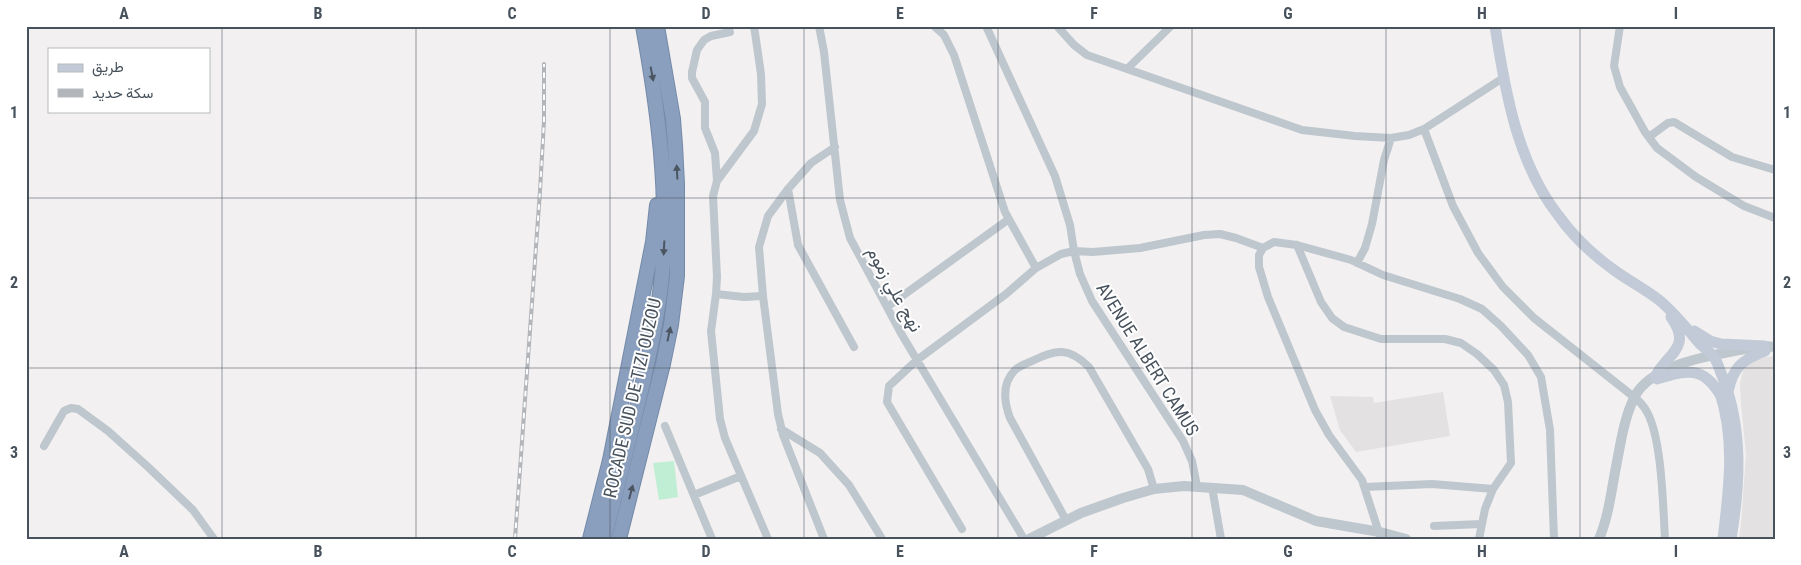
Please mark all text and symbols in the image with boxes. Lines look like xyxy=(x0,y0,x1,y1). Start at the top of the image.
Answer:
text: A xyxy=(119,4,129,23)
text: B xyxy=(314,4,323,23)
text: C xyxy=(507,4,517,23)
text: D xyxy=(701,4,711,23)
text: E xyxy=(896,4,904,23)
text: F xyxy=(1090,4,1098,23)
text: G xyxy=(1283,4,1293,23)
text: H xyxy=(1477,4,1487,23)
text: I xyxy=(1674,4,1678,23)
legend xyxy=(48,48,210,112)
text: طريق xyxy=(92,58,124,77)
one-way arrow xyxy=(648,67,656,82)
text: سكة حديد xyxy=(92,84,154,102)
text: 1 xyxy=(10,103,18,122)
text: 1 xyxy=(1783,103,1791,122)
one-way arrow xyxy=(672,163,680,179)
one-way arrow xyxy=(659,240,667,256)
street label: نهج علي زموم xyxy=(859,243,927,338)
text: 2 xyxy=(10,273,18,292)
text: 2 xyxy=(1783,273,1791,292)
street label: AVENUE ALBERT CAMUS xyxy=(1092,279,1204,439)
street label: ROCADE SUD DE TIZI OUZOU xyxy=(599,296,665,500)
one-way arrow xyxy=(665,326,673,341)
text: 3 xyxy=(10,443,18,462)
text: 3 xyxy=(1783,443,1791,462)
one-way arrow xyxy=(627,484,635,499)
text: A xyxy=(119,542,129,561)
text: B xyxy=(314,542,323,561)
text: C xyxy=(507,542,517,561)
text: D xyxy=(701,542,711,561)
text: E xyxy=(896,542,904,561)
text: F xyxy=(1090,542,1098,561)
text: G xyxy=(1283,542,1293,561)
text: H xyxy=(1477,542,1487,561)
text: I xyxy=(1674,542,1678,561)

